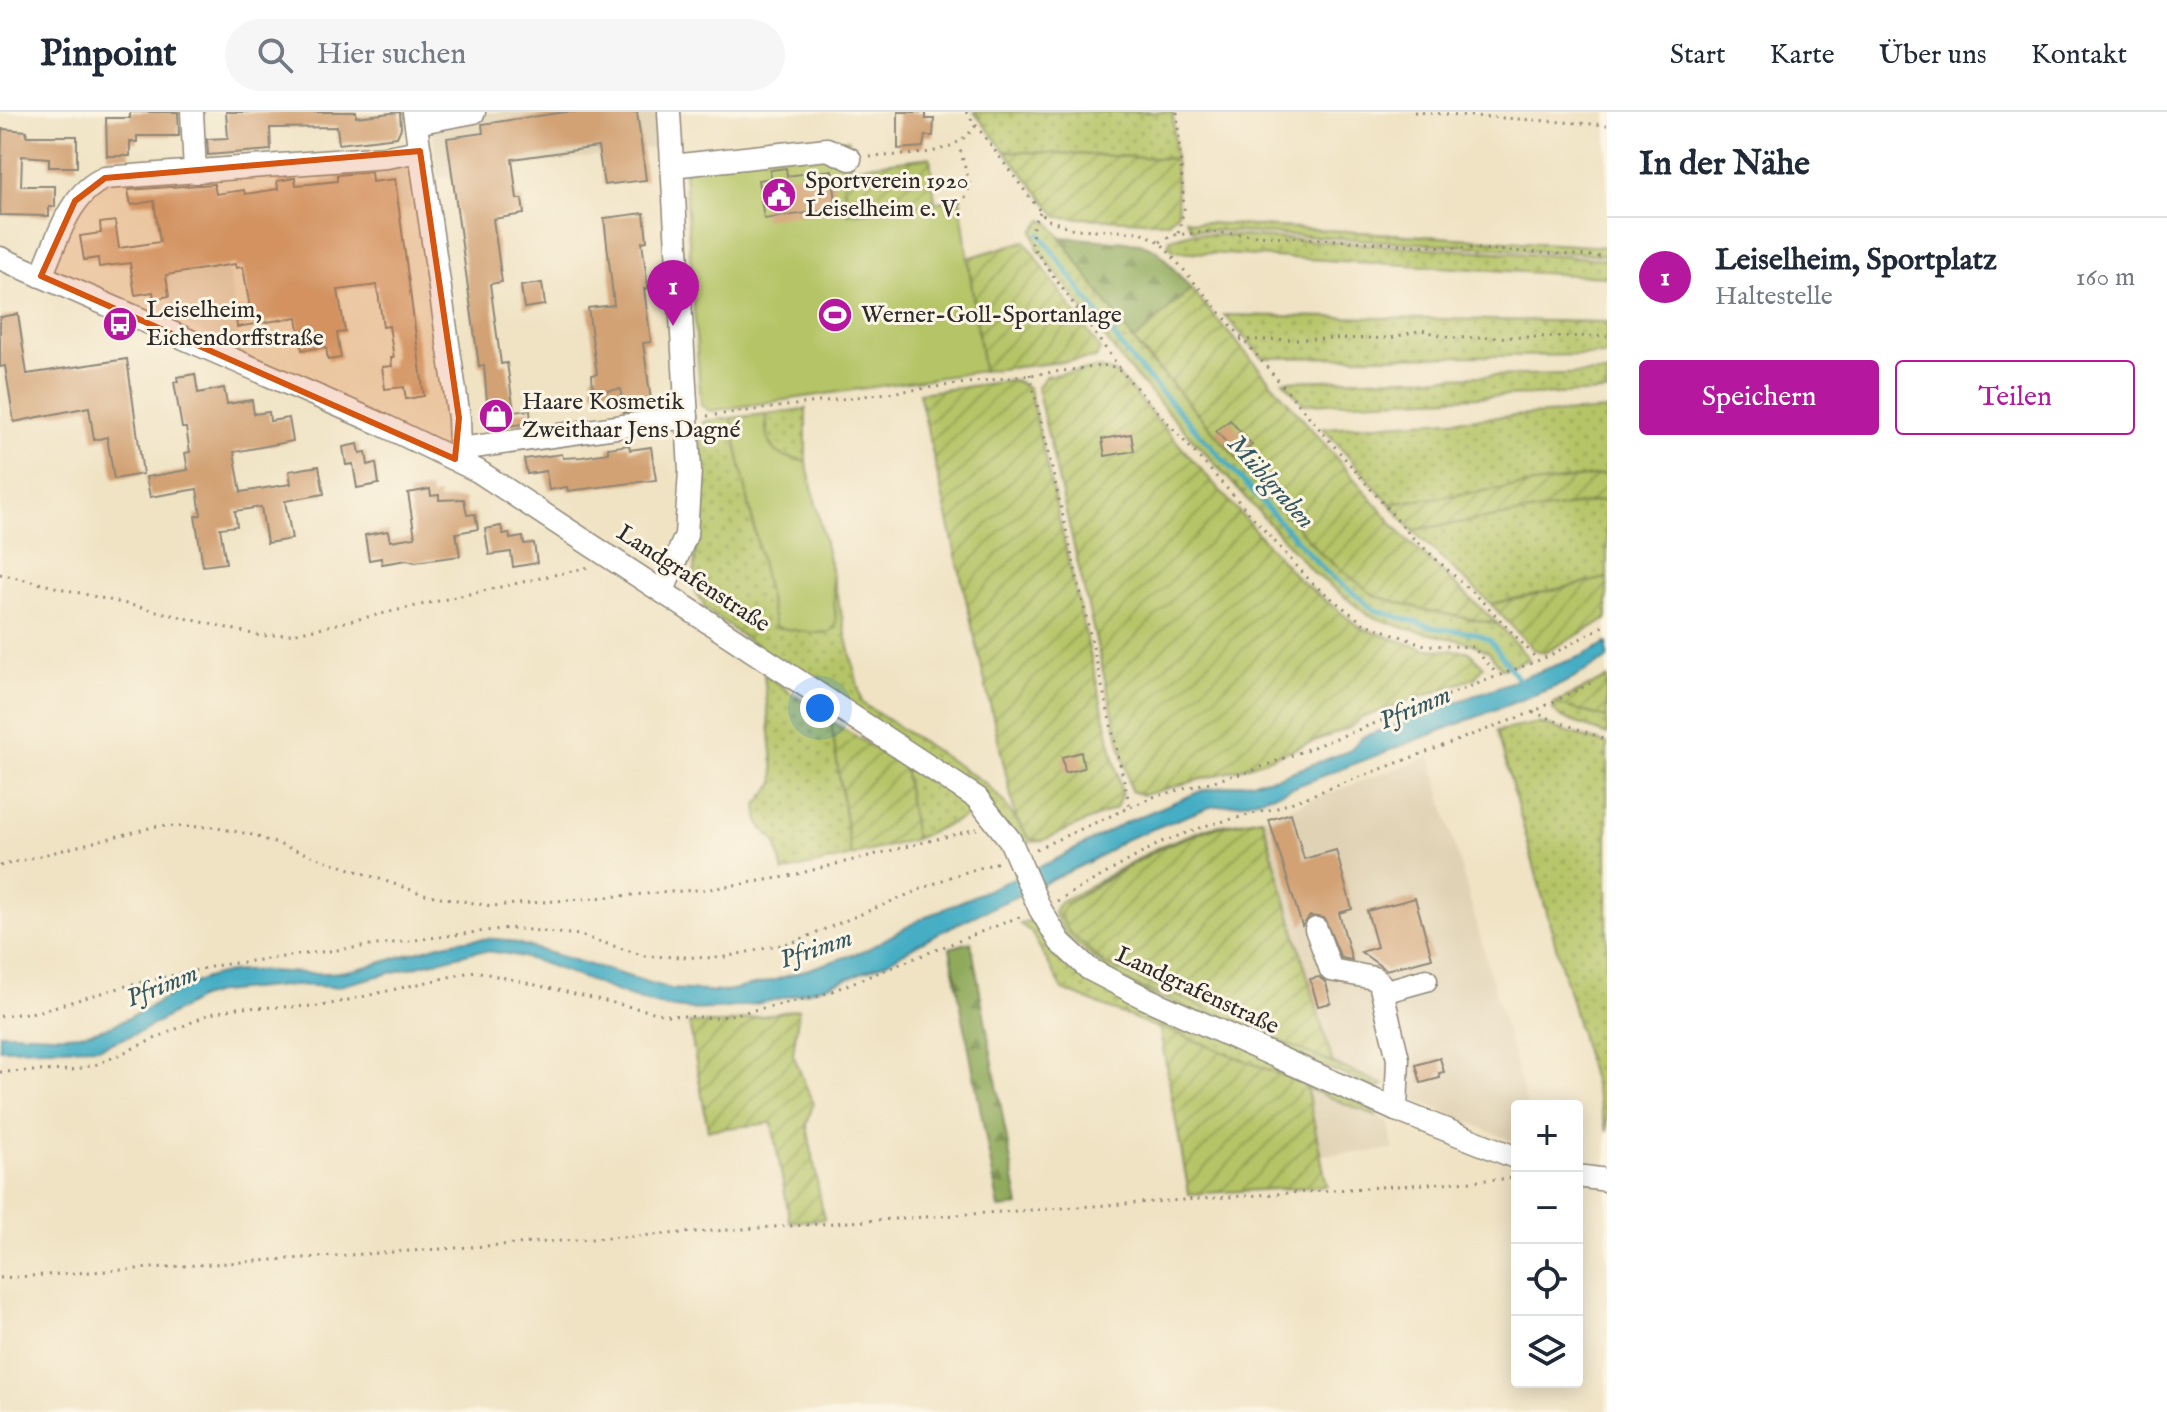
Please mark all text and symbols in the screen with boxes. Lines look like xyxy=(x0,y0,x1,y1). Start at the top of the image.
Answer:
search box xyxy=(225,19,785,91)
text: Pinpoint xyxy=(40,31,177,79)
icon: search xyxy=(253,33,297,77)
text: Hier suchen xyxy=(317,36,466,74)
text: Start xyxy=(1670,38,1726,73)
text: Karte xyxy=(1770,38,1835,73)
text: Über uns xyxy=(1879,38,1987,73)
text: Kontakt xyxy=(2031,38,2127,73)
text: In der Nähe xyxy=(1639,143,1810,186)
place label: Sportverein 1920 Leiselheim e. V. xyxy=(805,166,969,225)
public building icon: Sportverein 1920 Leiselheim e. V. xyxy=(760,176,798,214)
text: Leiselheim, Sportplatz xyxy=(1715,242,1997,280)
pin: 1 xyxy=(647,260,699,326)
text: 1 xyxy=(1660,261,1670,294)
text: 160 m xyxy=(2076,261,2135,294)
text: Haltestelle xyxy=(1715,280,1833,313)
place label: Leiselheim, Eichendorffstraße xyxy=(146,295,324,354)
sports icon: Werner-Goll-Sportanlage xyxy=(816,296,854,334)
place label: Werner-Goll-Sportanlage xyxy=(861,300,1122,331)
bus stop icon: Leiselheim, Eichendorffstraße xyxy=(101,305,139,343)
button: Speichern xyxy=(1639,360,1879,435)
button: Teilen xyxy=(1895,360,2135,435)
place label: Haare Kosmetik Zweithaar Jens Dagné xyxy=(522,387,740,446)
shop icon: Haare Kosmetik Zweithaar Jens Dagné xyxy=(477,397,515,435)
water label: Mühlgraben xyxy=(1219,428,1322,537)
street label: Landgrafenstraße xyxy=(610,518,776,640)
water label: Pfrimm xyxy=(1374,678,1456,738)
your location xyxy=(800,688,840,728)
water label: Pfrimm xyxy=(775,921,857,977)
street label: Landgrafenstraße xyxy=(1110,940,1284,1042)
water label: Pfrimm xyxy=(121,957,203,1015)
map controls xyxy=(1511,1100,1583,1388)
button: + xyxy=(1511,1100,1583,1172)
button: − xyxy=(1511,1172,1583,1244)
button: locate xyxy=(1511,1244,1583,1316)
button: layers xyxy=(1511,1316,1583,1388)

